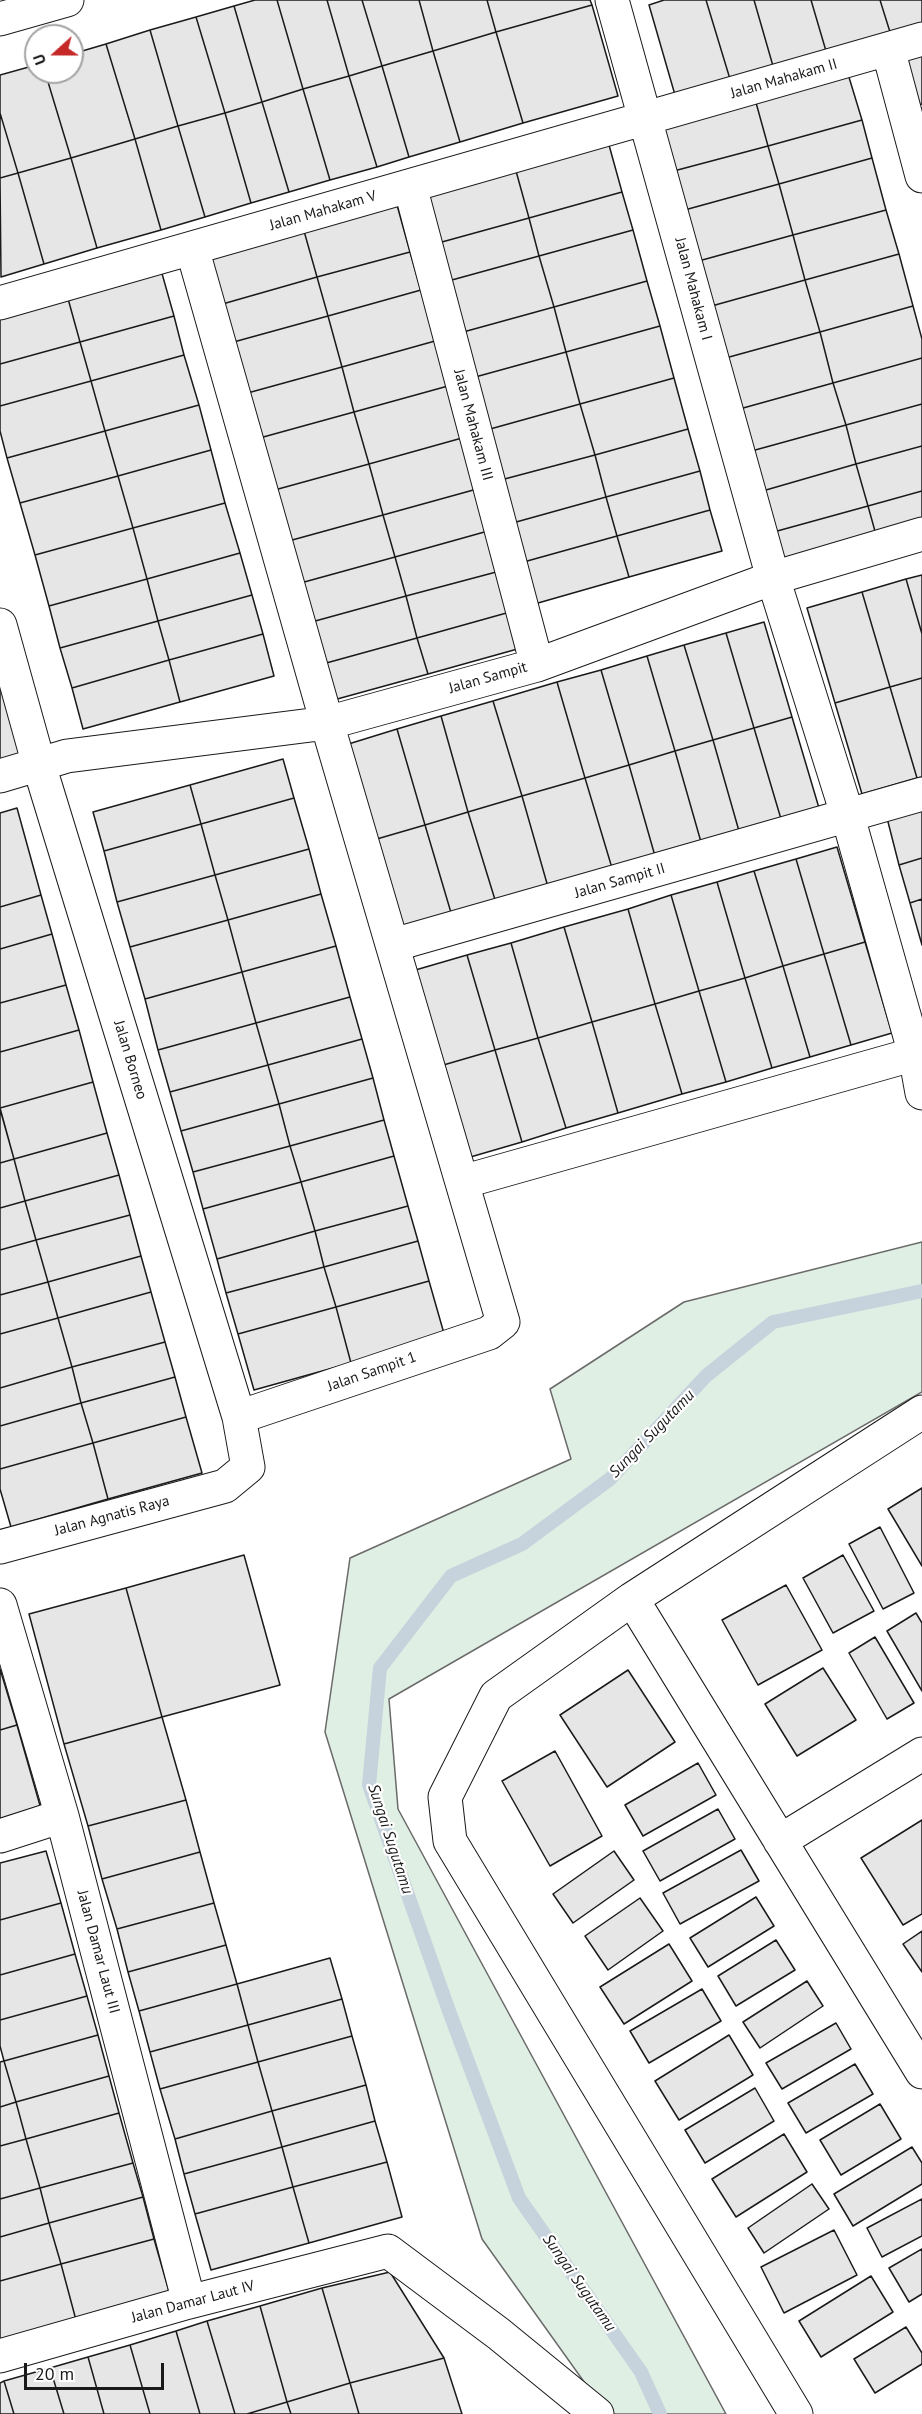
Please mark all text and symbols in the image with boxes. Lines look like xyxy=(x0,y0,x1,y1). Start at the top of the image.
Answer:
north arrow xyxy=(24,24,84,84)
text: U xyxy=(28,51,50,68)
street label: Jalan Mahakam II xyxy=(728,55,840,103)
street label: Jalan Mahakam V xyxy=(268,187,378,235)
street label: Jalan Mahakam I xyxy=(671,235,715,343)
street label: Jalan Mahakam III xyxy=(449,367,497,483)
street label: Jalan Sampit xyxy=(447,658,529,698)
street label: Jalan Sampit II xyxy=(573,859,667,903)
street label: Jalan Borneo xyxy=(109,1018,151,1102)
street label: Jalan Sampit 1 xyxy=(325,1348,419,1396)
water label: Sungai Sugutamu xyxy=(605,1386,699,1482)
street label: Jalan Agnatis Raya xyxy=(53,1492,171,1540)
water label: Sungai Sugutamu xyxy=(363,1782,417,1896)
street label: Jalan Damar Laut III xyxy=(73,1888,123,2016)
water label: Sungai Sugutamu xyxy=(538,2231,620,2335)
street label: Jalan Damar Laut IV xyxy=(129,2277,257,2327)
scale bar xyxy=(27,2351,166,2389)
text: 20 m xyxy=(35,2362,74,2385)

